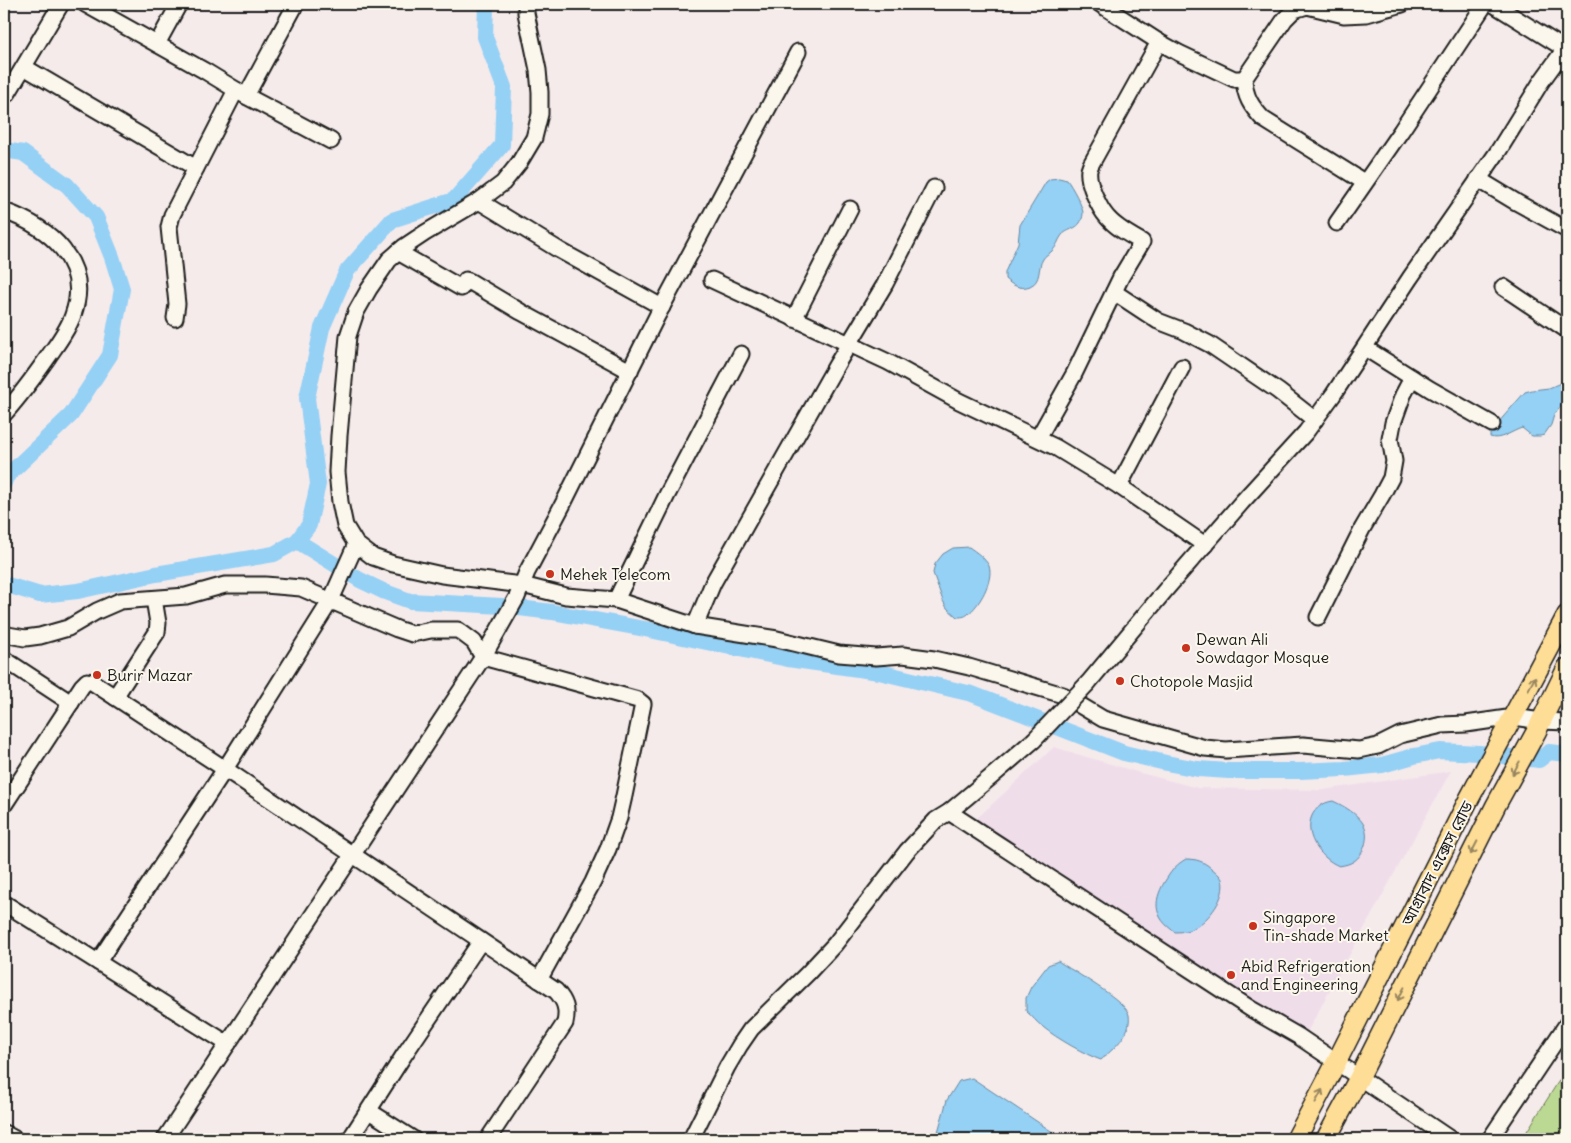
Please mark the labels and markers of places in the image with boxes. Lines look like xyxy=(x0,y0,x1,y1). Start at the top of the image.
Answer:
place label: Mehek Telecom xyxy=(560,564,670,584)
marker: Mehek Telecom xyxy=(544,568,556,580)
place label: Dewan Ali Sowdagor Mosque xyxy=(1196,629,1329,667)
marker: Dewan Ali Sowdagor Mosque xyxy=(1180,642,1192,654)
place label: Burir Mazar xyxy=(107,665,193,685)
marker: Burir Mazar xyxy=(91,669,103,681)
place label: Chotopole Masjid xyxy=(1130,671,1253,691)
marker: Chotopole Masjid xyxy=(1114,675,1126,687)
place label: Singapore Tin-shade Market xyxy=(1263,907,1389,945)
marker: Singapore Tin-shade Market xyxy=(1247,920,1259,932)
place label: Abid Refrigeration and Engineering xyxy=(1241,956,1371,994)
marker: Abid Refrigeration and Engineering xyxy=(1225,969,1237,981)

